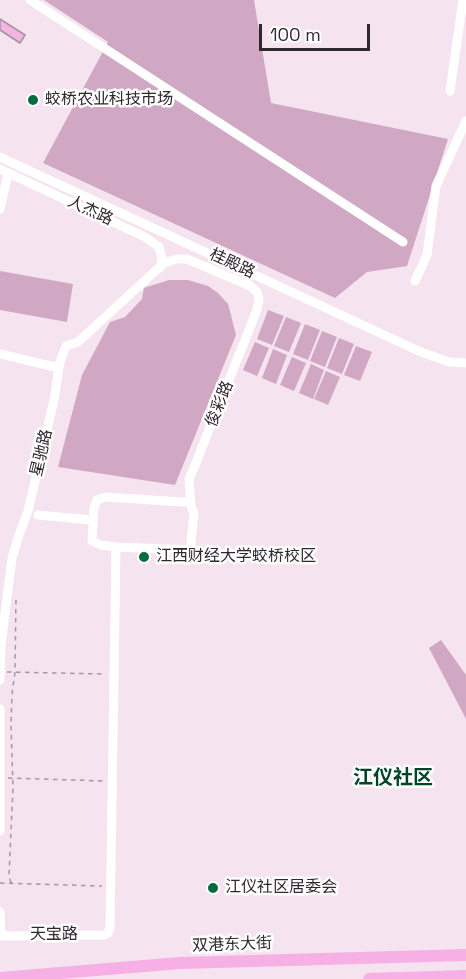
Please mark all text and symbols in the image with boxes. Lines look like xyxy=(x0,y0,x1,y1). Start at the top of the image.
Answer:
scale bar xyxy=(262,12,373,50)
text: 100 m xyxy=(270,23,321,46)
place label: 蛟桥农业科技市场 xyxy=(45,90,173,110)
marker: 蛟桥农业科技市场 xyxy=(26,93,40,107)
street label: 人杰路 xyxy=(64,192,116,230)
street label: 桂殿路 xyxy=(206,245,258,283)
street label: 俊彩路 xyxy=(202,378,238,430)
street label: 星驰路 xyxy=(27,427,57,479)
place label: 江西财经大学蛟桥校区 xyxy=(156,547,316,567)
marker: 江西财经大学蛟桥校区 xyxy=(137,550,151,564)
district label: 江仪社区 xyxy=(353,767,433,791)
place label: 江仪社区居委会 xyxy=(225,878,337,898)
marker: 江仪社区居委会 xyxy=(206,881,220,895)
street label: 天宝路 xyxy=(30,925,78,945)
street label: 双港东大街 xyxy=(192,934,272,956)

